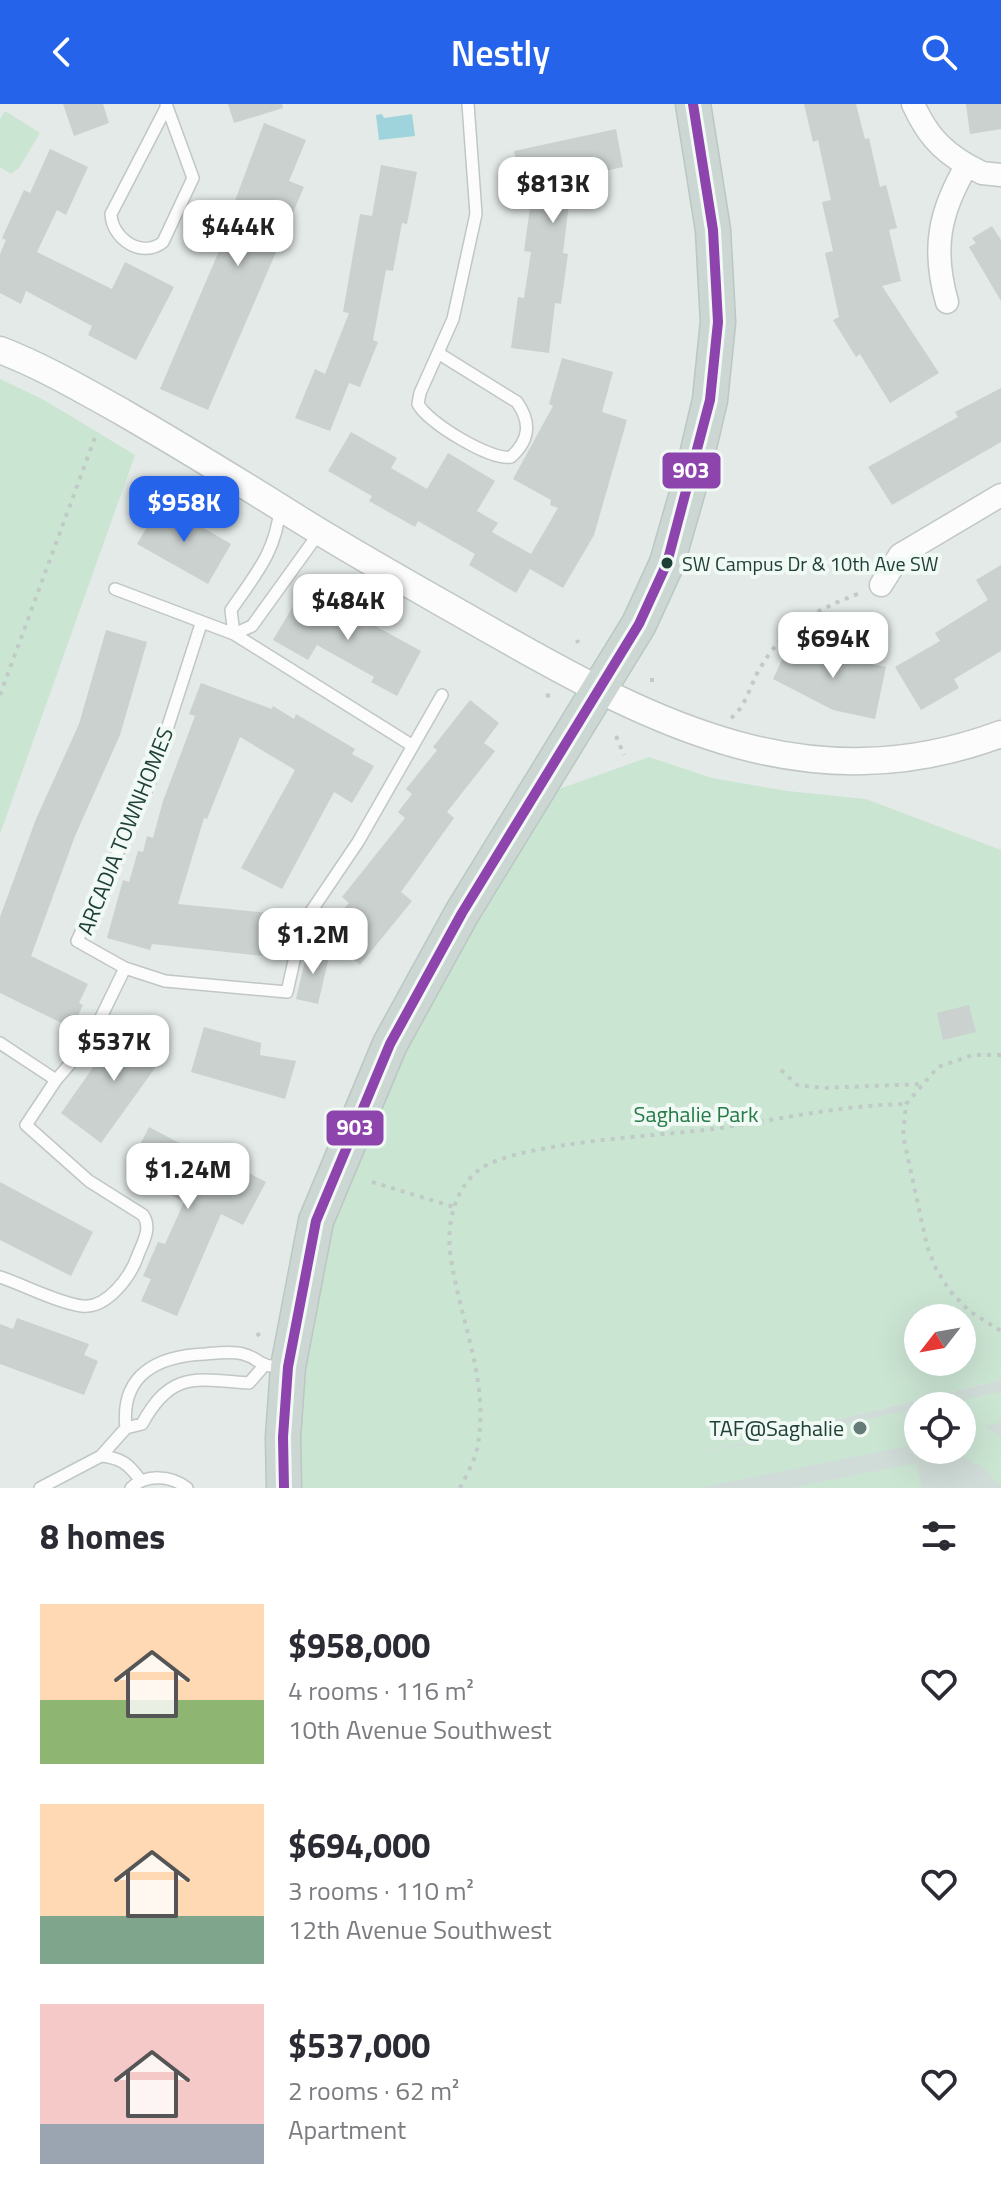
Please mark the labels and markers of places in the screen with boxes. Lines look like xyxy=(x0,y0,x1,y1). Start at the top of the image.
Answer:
pin: $813K xyxy=(497,157,609,225)
pin: $444K xyxy=(182,200,294,268)
pin: $958K xyxy=(128,476,240,544)
place label: SW Campus Dr & 10th Ave SW xyxy=(682,548,939,579)
marker: SW Campus Dr & 10th Ave SW xyxy=(659,555,675,571)
pin: $484K xyxy=(292,574,404,642)
pin: $694K xyxy=(777,612,889,680)
pin: $1.2M xyxy=(257,908,369,976)
pin: $537K xyxy=(58,1015,170,1083)
pin: $1.24M xyxy=(123,1143,253,1211)
place label: TAF@Saghalie xyxy=(709,1411,844,1445)
marker: TAF@Saghalie xyxy=(851,1419,869,1437)

